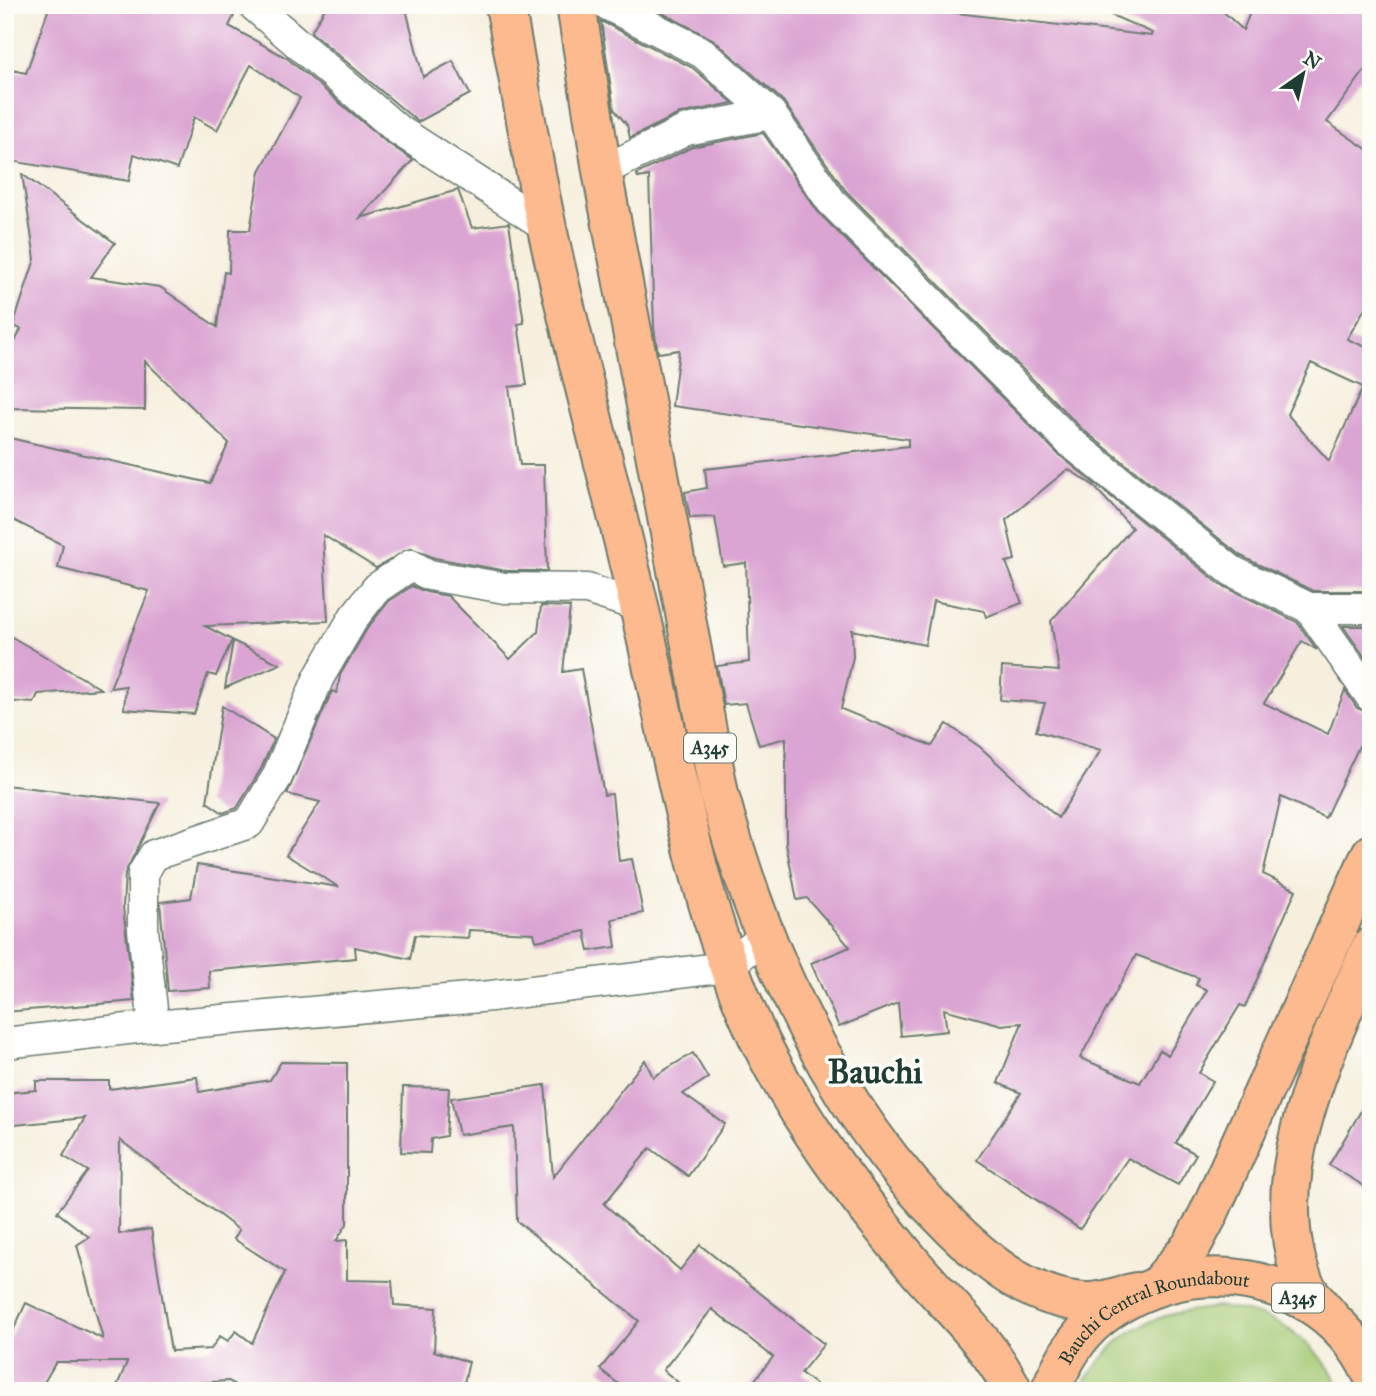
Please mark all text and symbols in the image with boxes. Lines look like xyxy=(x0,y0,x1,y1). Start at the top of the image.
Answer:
north arrow xyxy=(1268,38,1338,108)
text: N xyxy=(1299,46,1325,74)
road number: A345 xyxy=(684,734,736,762)
district label: Bauchi xyxy=(828,1052,923,1092)
street label: Bauchi Central Roundabout xyxy=(1053,1266,1252,1369)
road number: A345 xyxy=(1272,1283,1324,1312)

